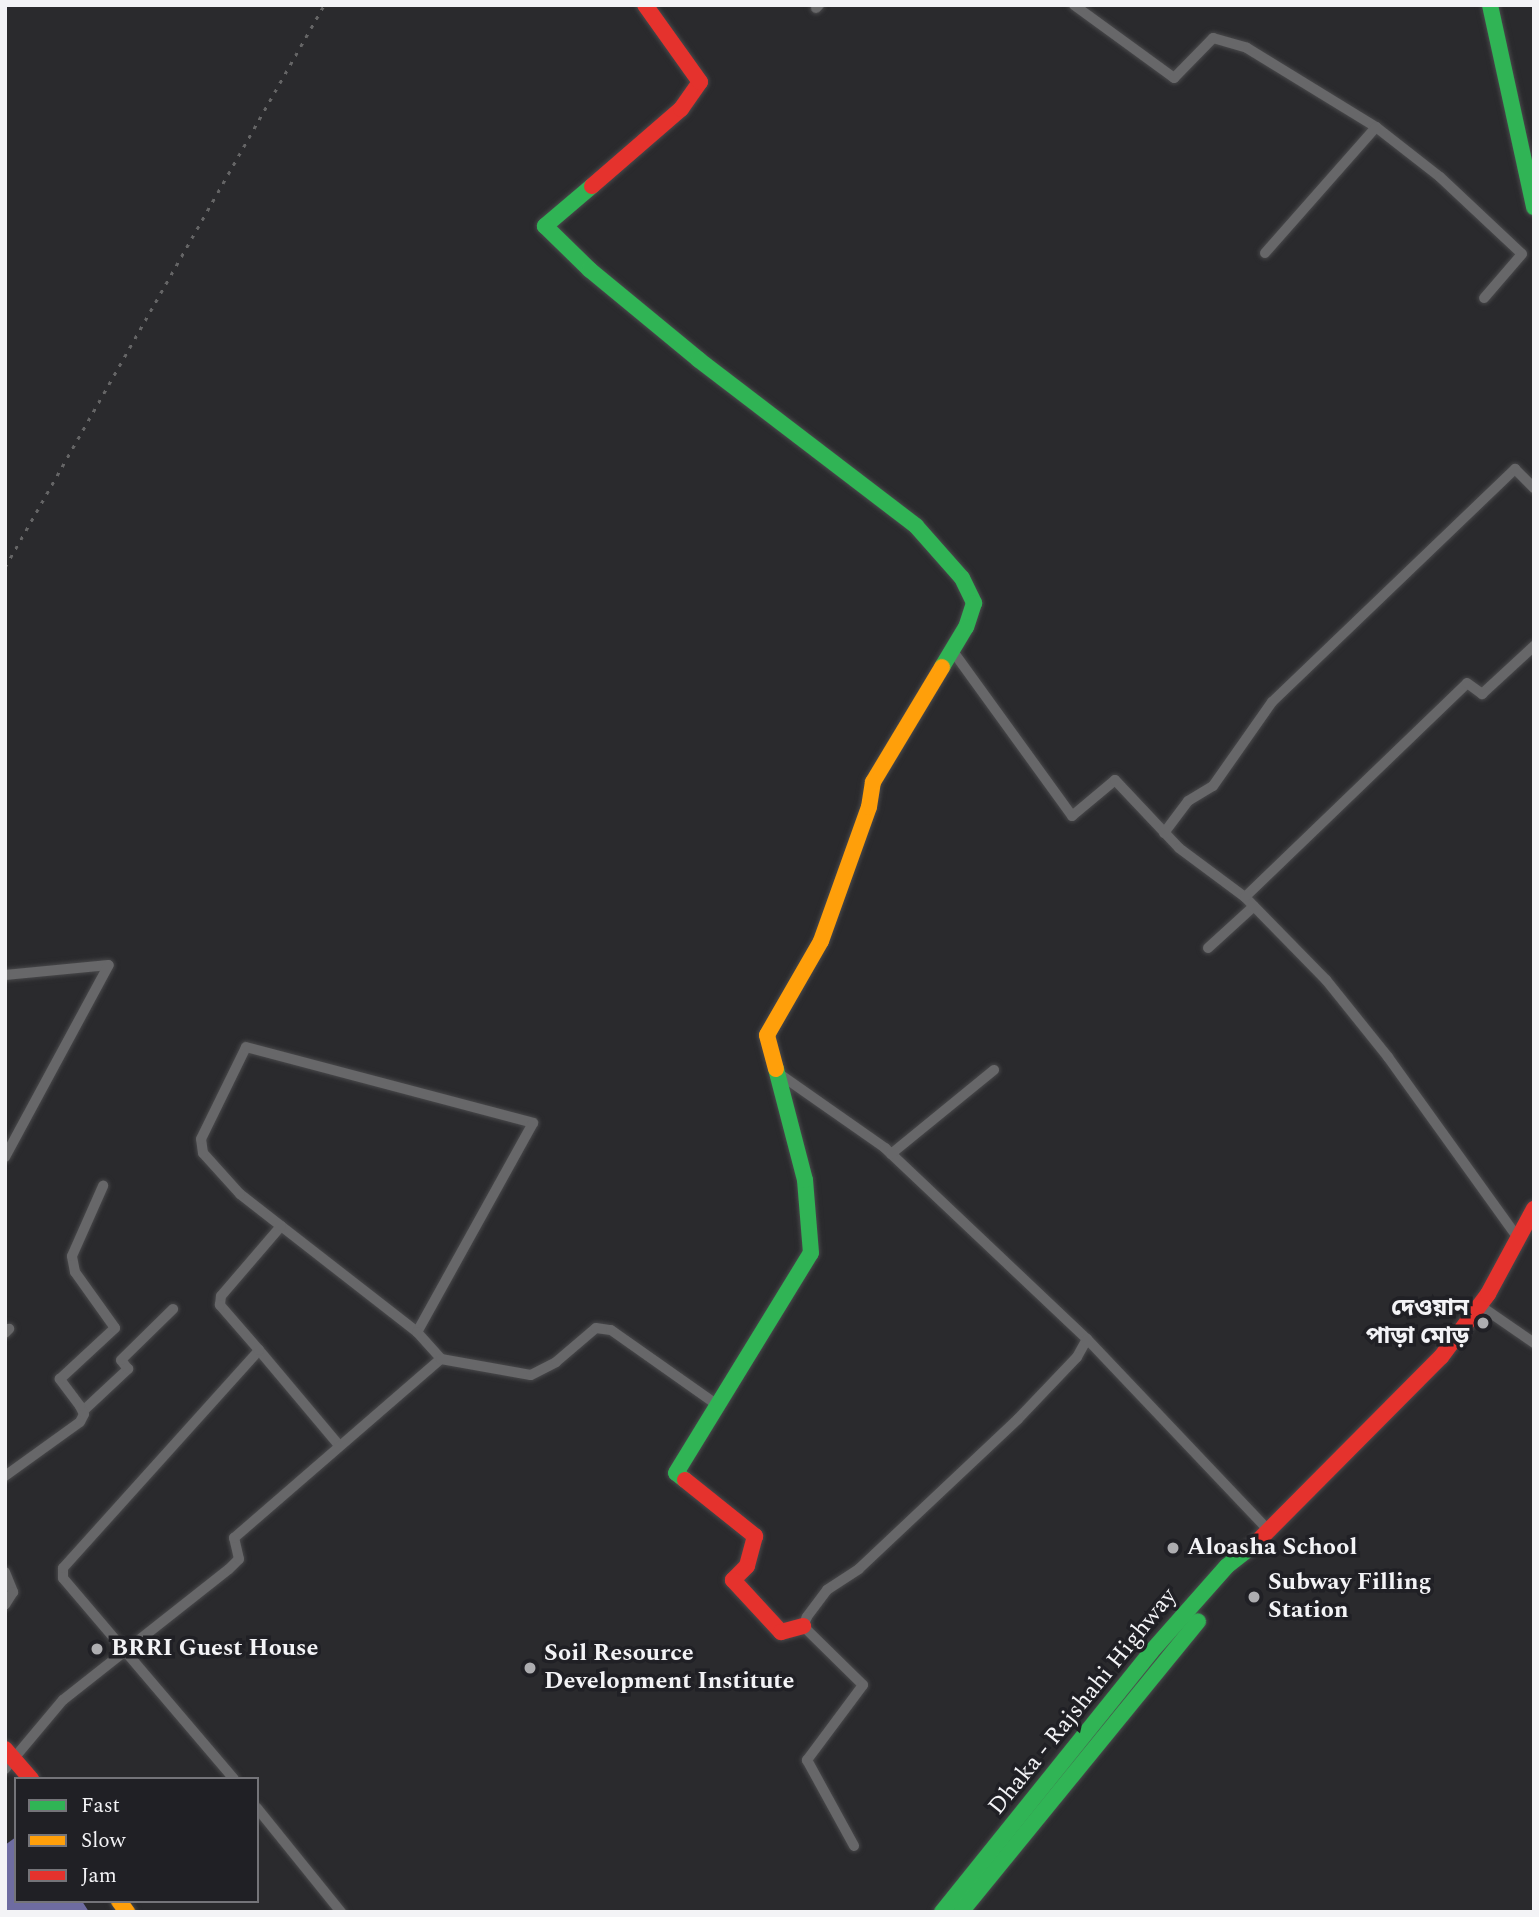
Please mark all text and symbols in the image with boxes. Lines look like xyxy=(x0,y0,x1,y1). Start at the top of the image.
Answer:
place label: দেওয়ান পাড়া মোড় xyxy=(1366,1295,1469,1351)
marker: দেওয়ান পাড়া মোড় xyxy=(1475,1315,1491,1331)
place label: Aloasha School xyxy=(1187,1534,1357,1562)
marker: Aloasha School xyxy=(1165,1540,1181,1556)
place label: Subway Filling Station xyxy=(1268,1569,1432,1625)
street label: Dhaka - Rajshahi Highway xyxy=(983,1583,1183,1821)
marker: Subway Filling Station xyxy=(1246,1589,1262,1605)
place label: BRRI Guest House xyxy=(111,1635,318,1663)
place label: Soil Resource Development Institute xyxy=(544,1640,794,1696)
marker: BRRI Guest House xyxy=(89,1641,105,1657)
marker: Soil Resource Development Institute xyxy=(522,1660,538,1676)
legend xyxy=(14,1777,259,1903)
text: Fast xyxy=(81,1790,120,1822)
text: Slow xyxy=(81,1825,125,1857)
text: Jam xyxy=(81,1860,117,1892)

